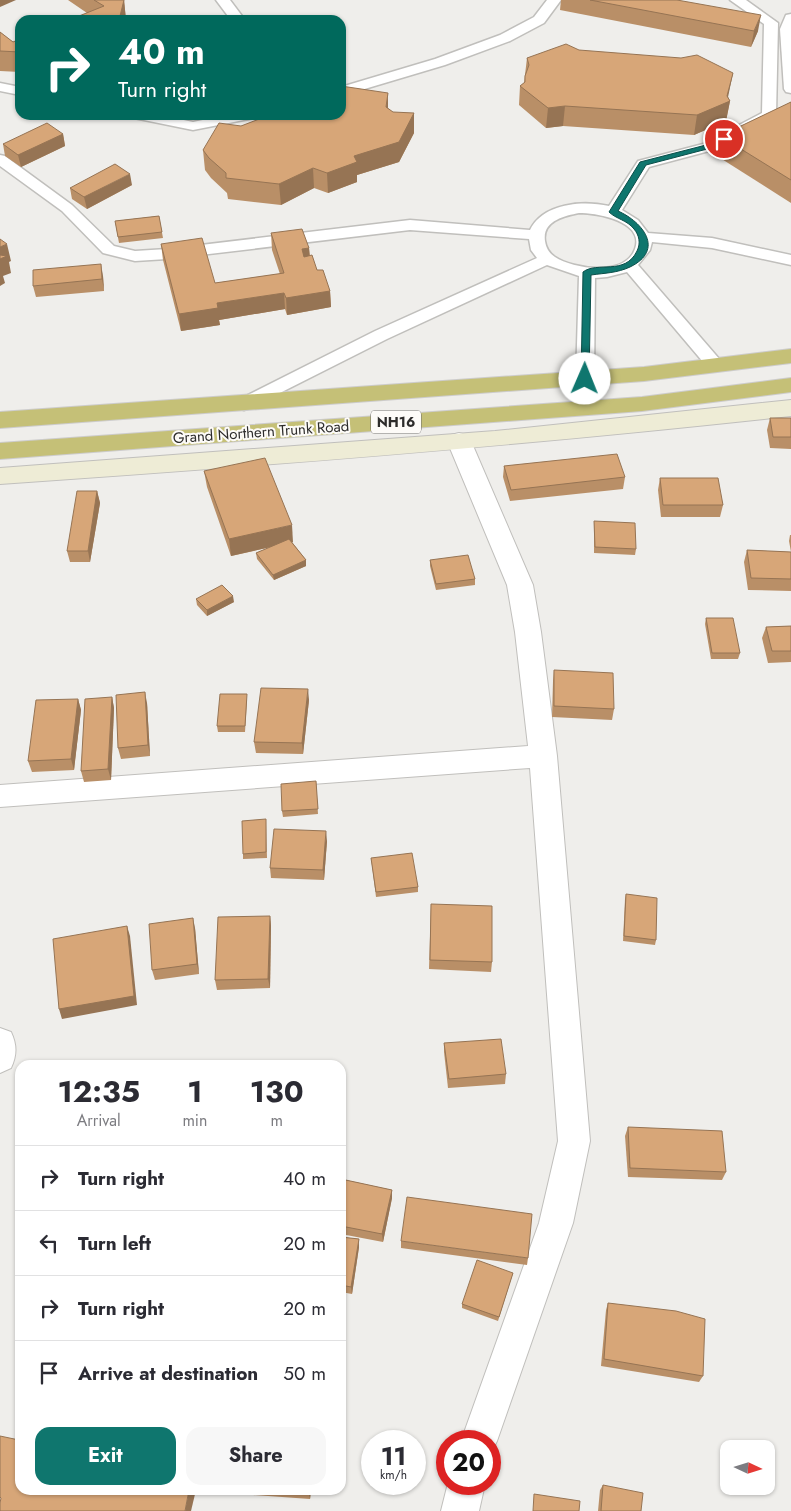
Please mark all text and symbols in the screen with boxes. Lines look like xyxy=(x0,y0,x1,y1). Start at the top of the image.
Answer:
text: 40 m xyxy=(118,27,205,77)
icon: right xyxy=(35,35,100,100)
text: Turn right xyxy=(118,73,206,105)
pin xyxy=(703,118,745,160)
icon: arrive xyxy=(710,125,738,153)
position arrow xyxy=(558,352,610,404)
road number: NH16 xyxy=(371,411,421,434)
street label: Grand Northern Trunk Road xyxy=(172,415,350,449)
text: 12:35 xyxy=(57,1070,140,1113)
text: 1 xyxy=(187,1070,203,1113)
text: 130 xyxy=(250,1070,304,1113)
text: Arrival xyxy=(77,1109,121,1132)
text: min xyxy=(182,1109,207,1132)
text: m xyxy=(270,1109,283,1132)
icon: right xyxy=(35,1164,63,1192)
text: Turn right xyxy=(78,1165,164,1192)
text: 40 m xyxy=(283,1165,326,1192)
icon: left xyxy=(35,1229,63,1257)
text: Turn left xyxy=(78,1230,151,1257)
text: 20 m xyxy=(283,1230,326,1257)
icon: right xyxy=(35,1294,63,1322)
text: Turn right xyxy=(78,1295,164,1322)
text: 20 m xyxy=(283,1295,326,1322)
icon: arrive xyxy=(35,1359,63,1387)
text: Arrive at destination xyxy=(78,1360,258,1387)
text: 50 m xyxy=(283,1360,326,1387)
button: Exit xyxy=(35,1427,176,1485)
button: Share xyxy=(186,1427,326,1485)
speed limit sign: 20 xyxy=(436,1430,501,1495)
text: 11 xyxy=(381,1438,406,1474)
north arrow xyxy=(720,1440,775,1495)
map controls xyxy=(720,1440,775,1495)
text: km/h xyxy=(380,1466,407,1484)

